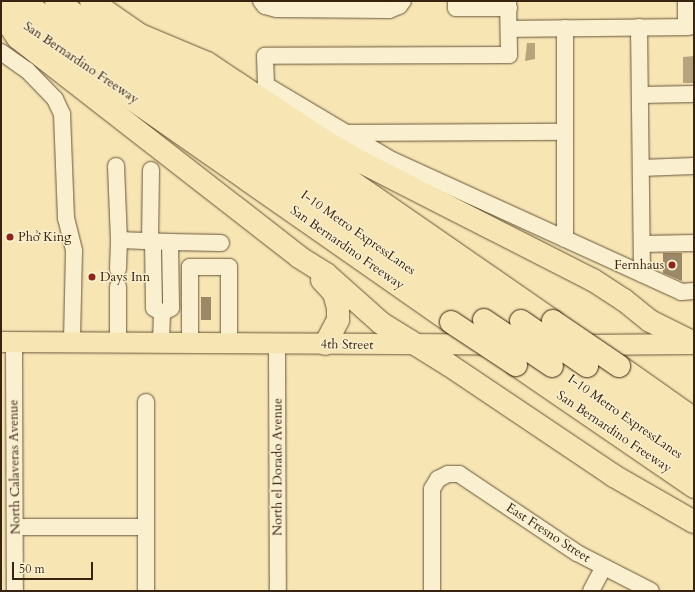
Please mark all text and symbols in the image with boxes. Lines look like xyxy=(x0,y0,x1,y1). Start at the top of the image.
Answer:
street label: San Bernardino Freeway xyxy=(20,19,142,107)
street label: I-10 Metro ExpressLanes xyxy=(298,187,418,279)
street label: San Bernardino Freeway xyxy=(287,203,407,293)
place label: Phở King xyxy=(18,229,71,245)
marker: Phở King xyxy=(5,232,15,242)
place label: Fernhaus xyxy=(614,257,664,273)
marker: Fernhaus xyxy=(667,260,677,270)
place label: Days Inn xyxy=(100,269,150,285)
marker: Days Inn xyxy=(87,272,97,282)
street label: 4th Street xyxy=(321,337,373,353)
street label: I-10 Metro ExpressLanes xyxy=(565,371,685,463)
street label: San Bernardino Freeway xyxy=(553,388,675,476)
street label: North el Dorado Avenue xyxy=(270,398,286,536)
street label: North Calaveras Avenue xyxy=(6,399,24,535)
street label: East Fresno Street xyxy=(503,500,593,566)
scale bar xyxy=(14,554,95,580)
text: 50 m xyxy=(19,561,45,577)

